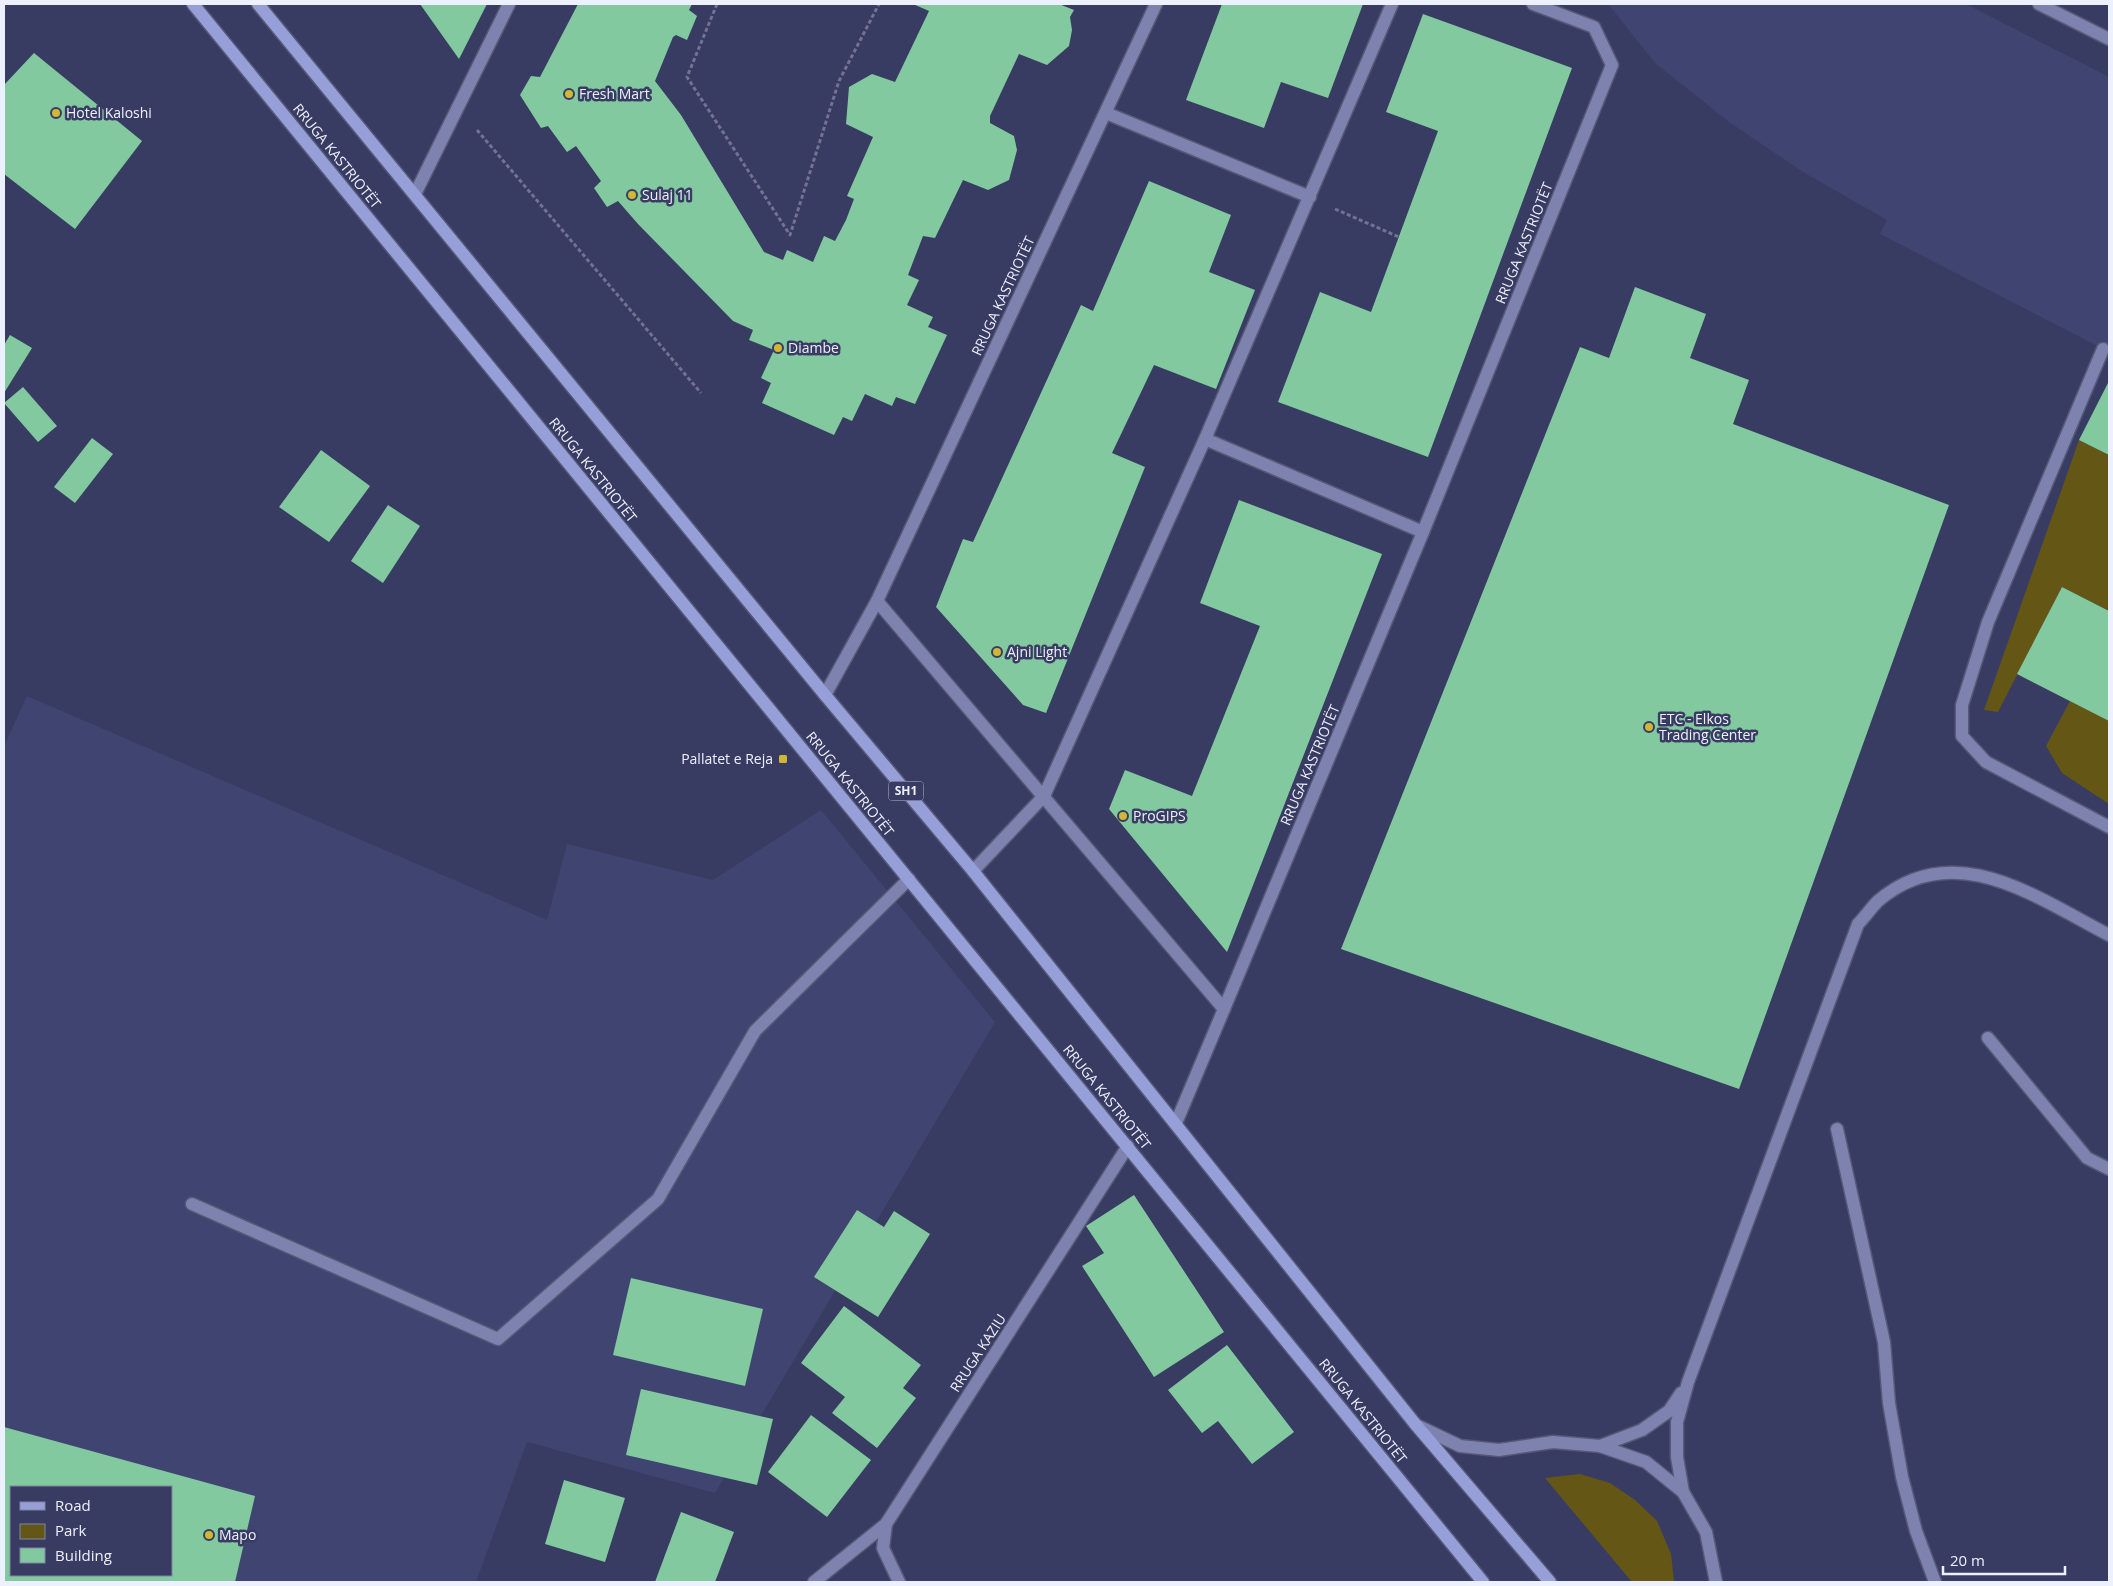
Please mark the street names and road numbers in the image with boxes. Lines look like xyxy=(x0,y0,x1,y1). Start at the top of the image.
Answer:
street label: RRUGA KASTRIOTËT xyxy=(289,99,386,212)
street label: RRUGA KASTRIOTËT xyxy=(1490,179,1557,306)
street label: RRUGA KASTRIOTËT xyxy=(967,233,1039,359)
street label: RRUGA KASTRIOTËT xyxy=(545,413,642,526)
street label: RRUGA KASTRIOTËT xyxy=(1275,701,1344,828)
street label: RRUGA KASTRIOTËT xyxy=(802,727,899,840)
road number: SH1 xyxy=(888,781,924,800)
street label: RRUGA KASTRIOTËT xyxy=(1059,1040,1156,1153)
street label: RRUGA KAZIU xyxy=(945,1310,1010,1396)
street label: RRUGA KASTRIOTËT xyxy=(1315,1354,1412,1467)

